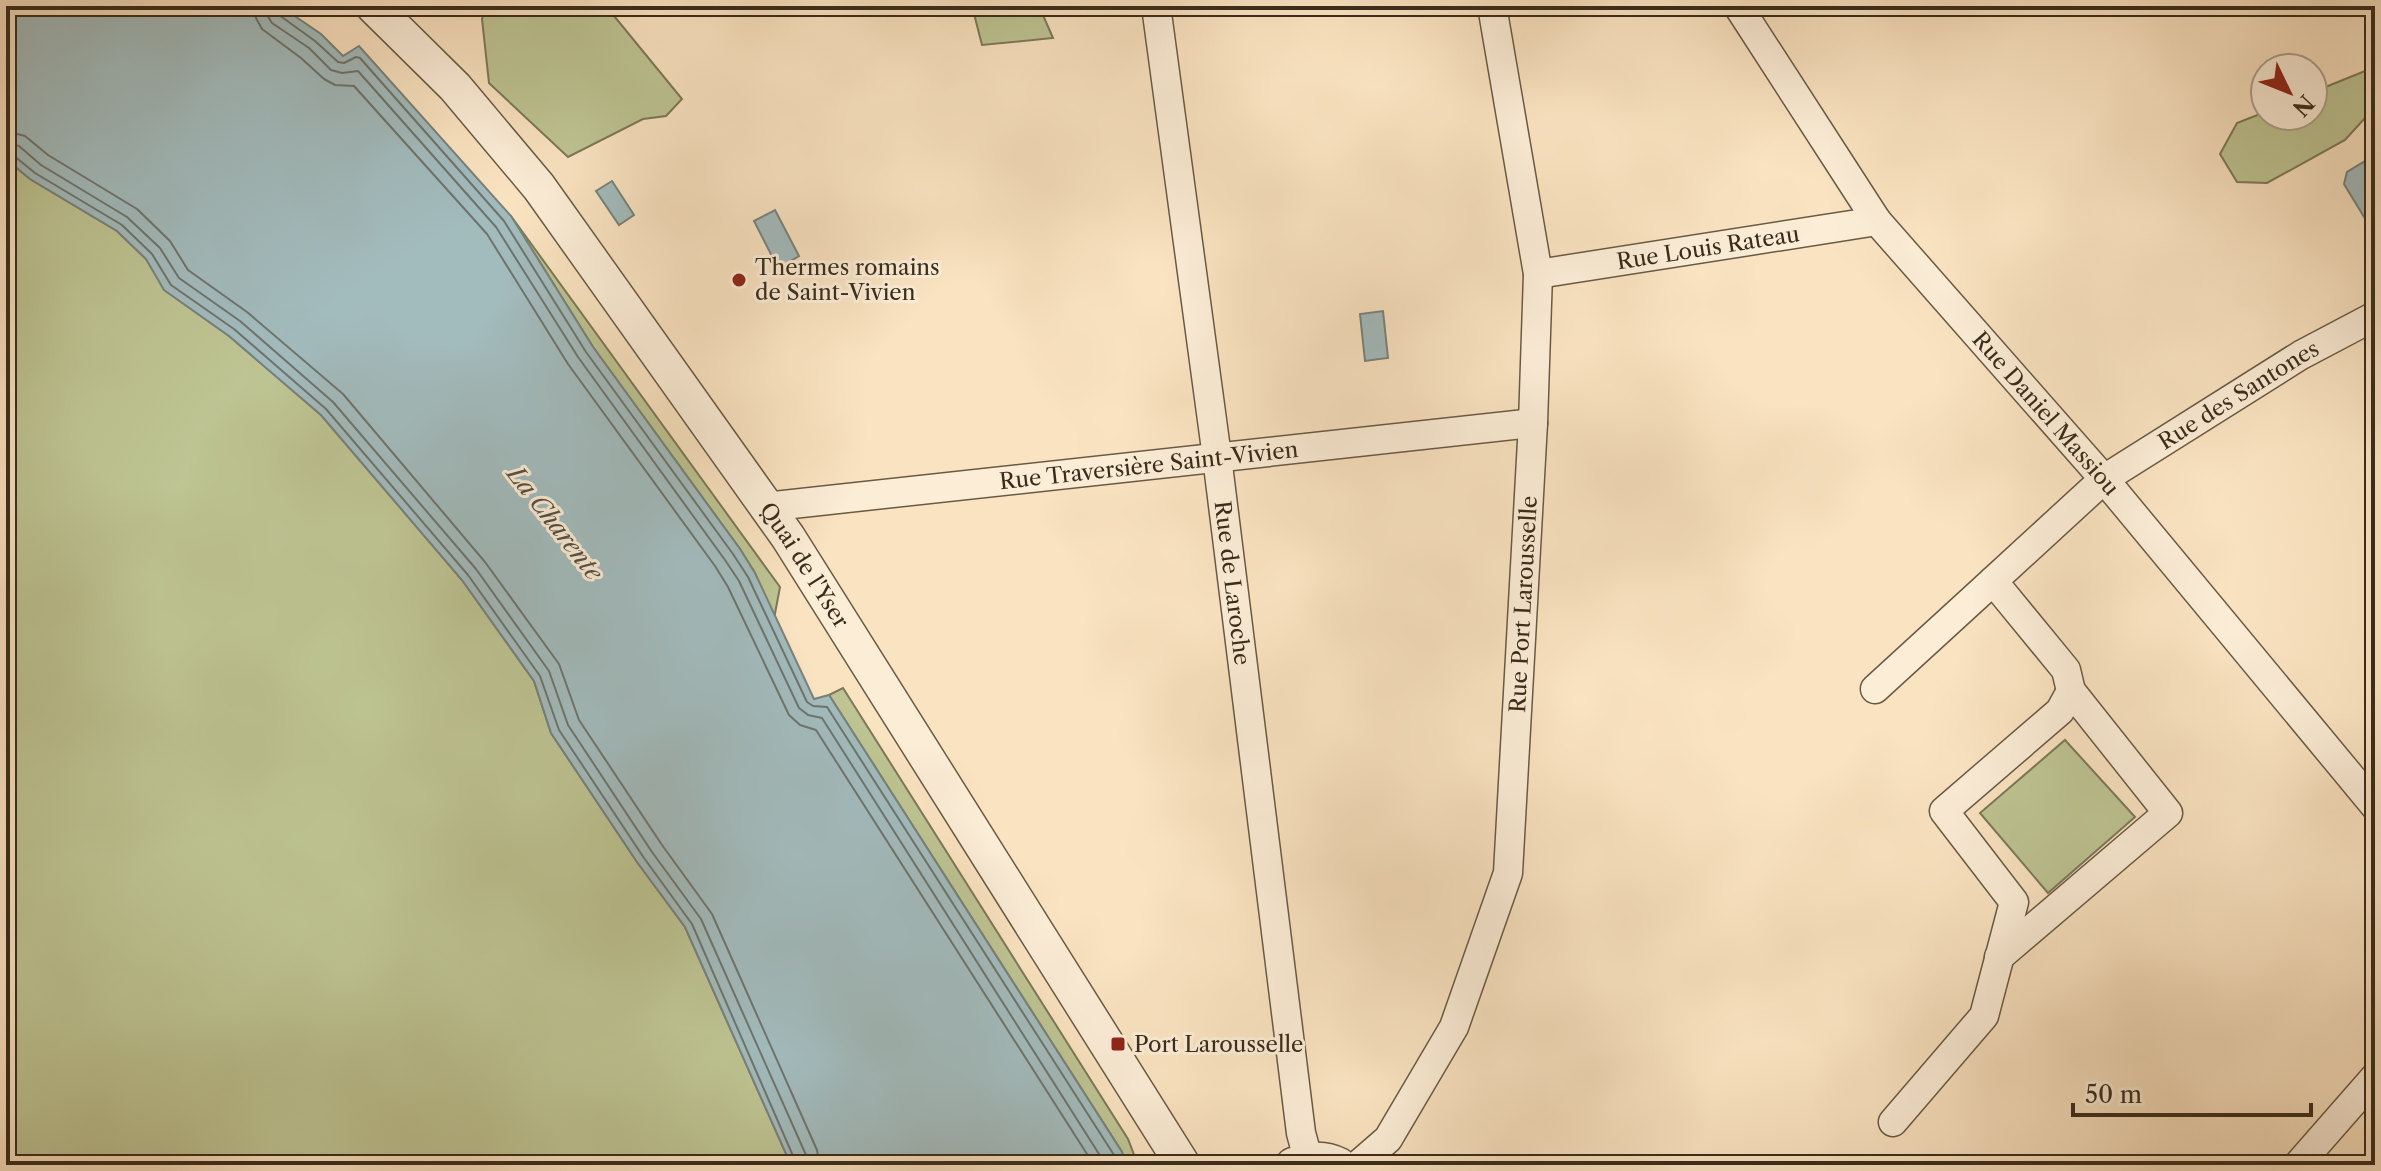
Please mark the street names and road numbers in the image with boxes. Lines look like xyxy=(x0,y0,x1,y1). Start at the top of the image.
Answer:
street label: Rue Louis Rateau xyxy=(1615,220,1801,275)
street label: Rue Daniel Massiou xyxy=(1967,326,2125,501)
street label: Rue des Santones xyxy=(2153,335,2323,455)
street label: Rue Traversière Saint-Vivien xyxy=(998,435,1300,495)
street label: Rue Port Larousselle xyxy=(1503,495,1542,714)
street label: Quai de l'Yser xyxy=(754,497,855,633)
street label: Rue de Laroche xyxy=(1209,499,1256,667)

